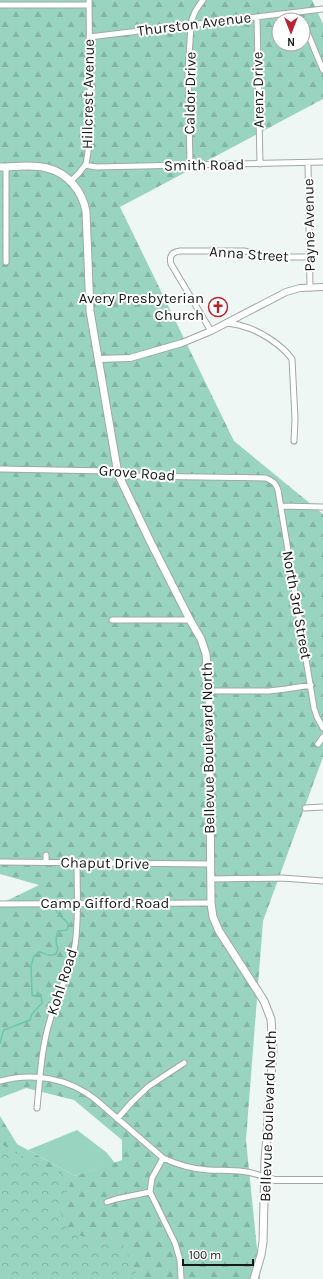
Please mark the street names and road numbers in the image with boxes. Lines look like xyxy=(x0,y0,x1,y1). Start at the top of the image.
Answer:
street label: Thurston Avenue xyxy=(136,8,252,40)
street label: Hillcrest Avenue xyxy=(78,39,98,149)
street label: Caldor Drive xyxy=(180,51,200,135)
street label: Arenz Drive xyxy=(248,52,268,128)
street label: Smith Road xyxy=(164,155,244,175)
street label: Payne Avenue xyxy=(299,178,319,272)
street label: Anna Street xyxy=(209,242,290,266)
street label: Grove Road xyxy=(98,461,176,485)
street label: North 3rd Street xyxy=(279,549,315,661)
street label: Bellevue Boulevard North xyxy=(198,662,218,834)
street label: Chaput Drive xyxy=(61,853,149,873)
street label: Camp Gifford Road xyxy=(41,894,169,912)
street label: Kohl Road xyxy=(43,947,81,1017)
street label: Bellevue Boulevard North xyxy=(256,1030,280,1202)

